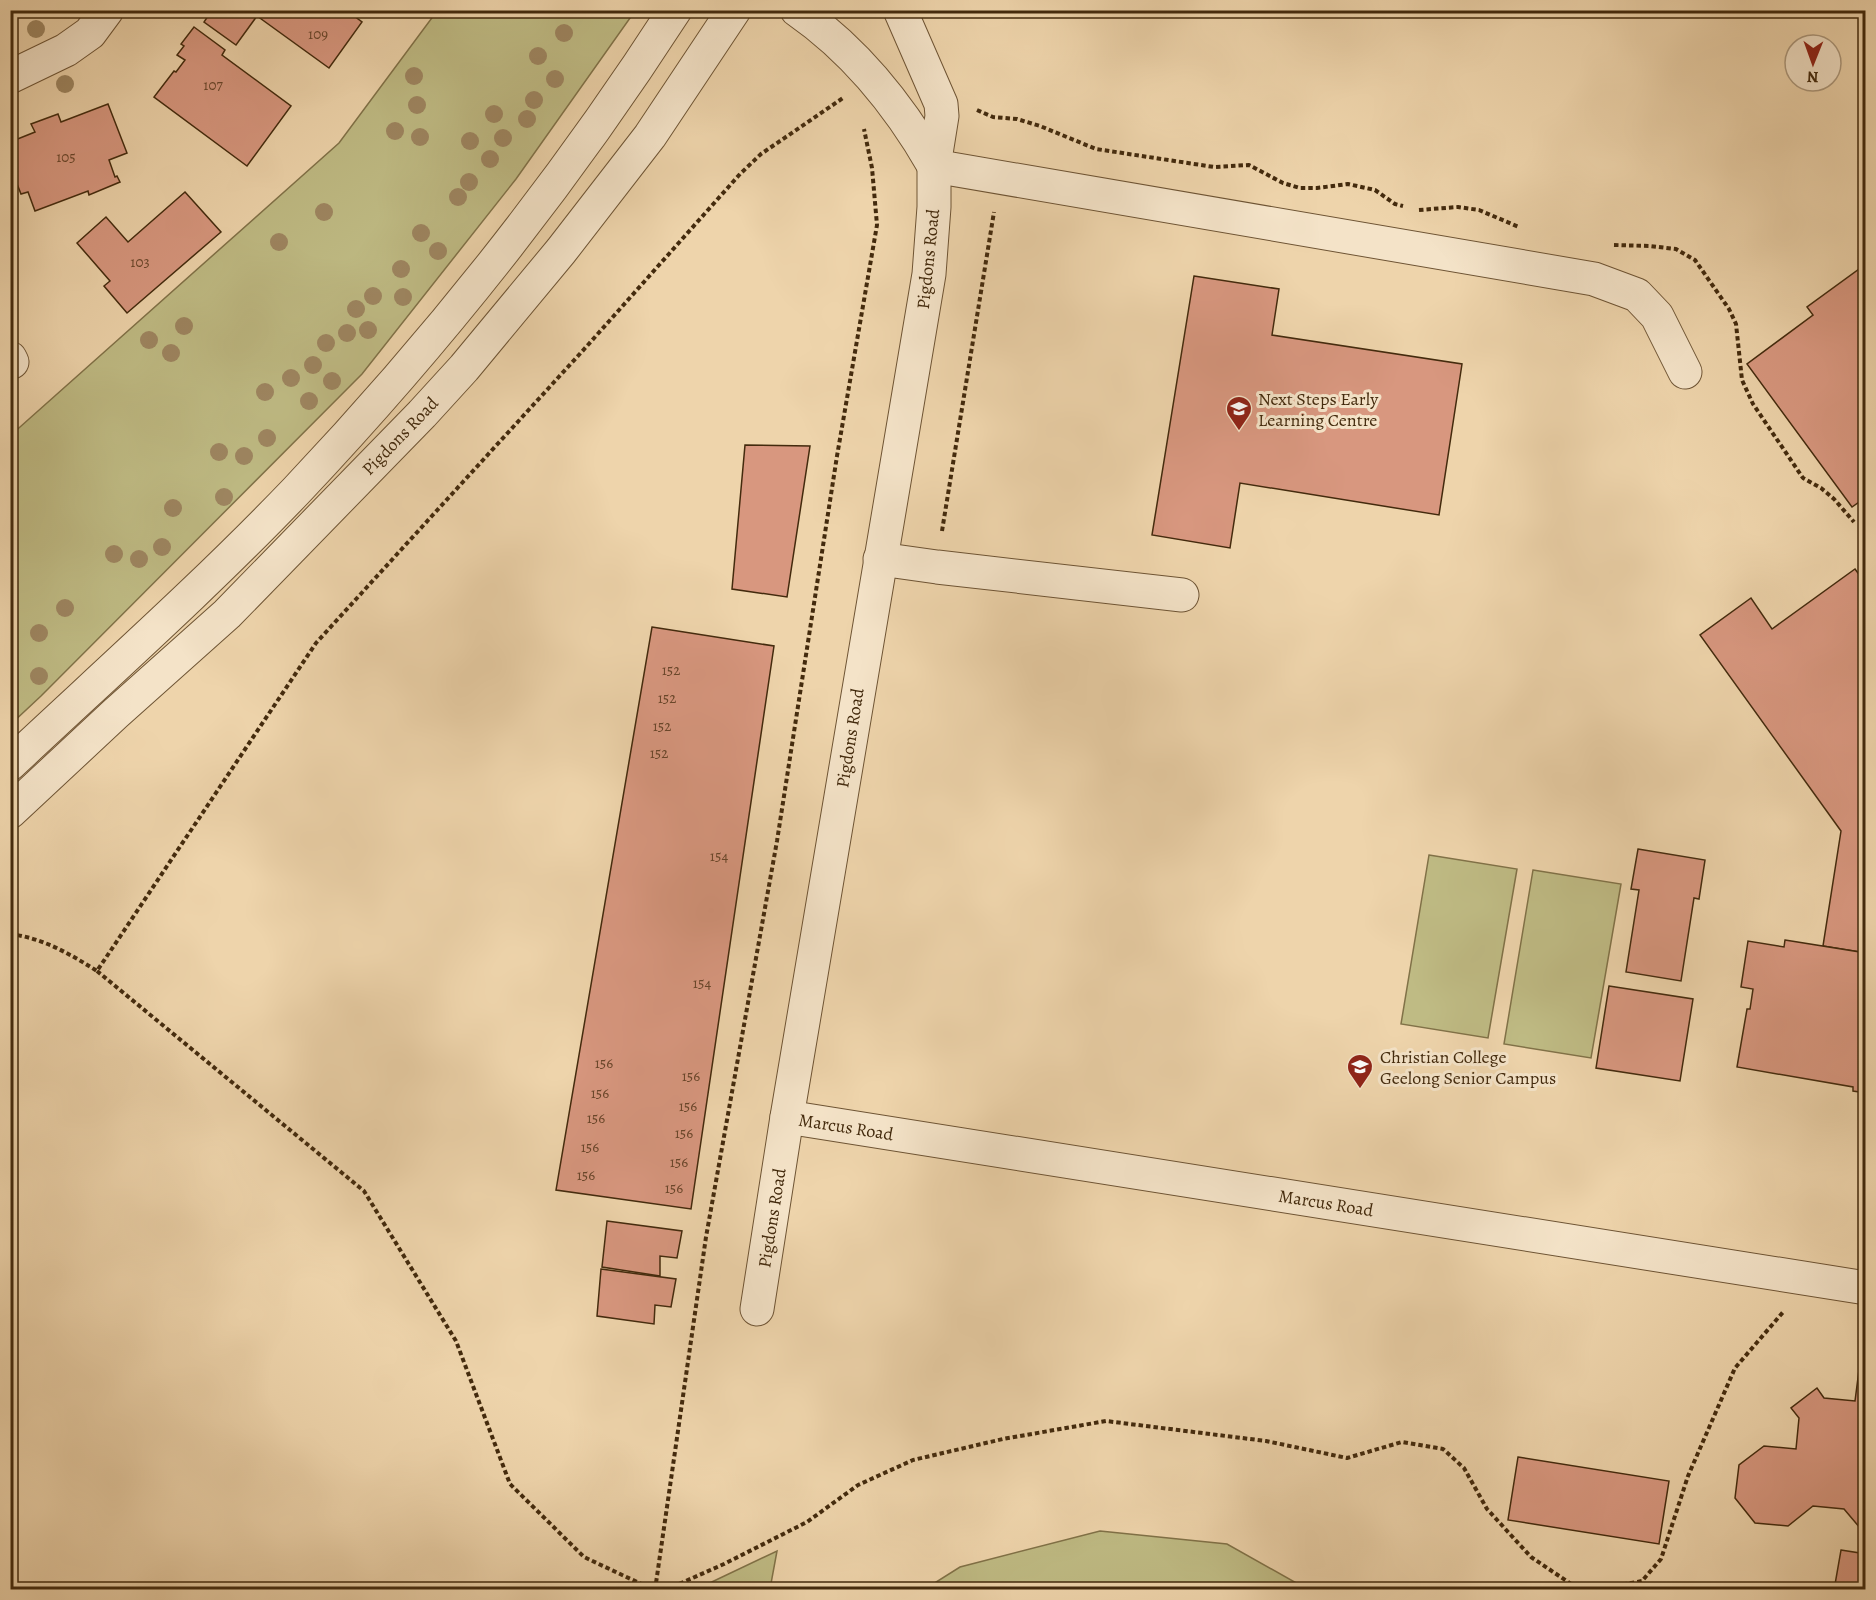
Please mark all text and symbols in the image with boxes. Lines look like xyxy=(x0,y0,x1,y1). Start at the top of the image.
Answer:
house number: 109 xyxy=(308,24,328,44)
north arrow xyxy=(1783,33,1843,93)
text: N xyxy=(1806,66,1819,88)
house number: 107 xyxy=(203,75,223,95)
house number: 105 xyxy=(56,147,76,167)
street label: Pigdons Road xyxy=(911,207,945,310)
house number: 103 xyxy=(130,252,150,272)
place label: Next Steps Early Learning Centre xyxy=(1258,387,1379,432)
street label: Pigdons Road xyxy=(356,391,444,481)
school or university icon: Next Steps Early Learning Centre xyxy=(1224,394,1254,432)
house number: 152 xyxy=(662,660,680,680)
street label: Pigdons Road xyxy=(830,686,870,790)
house number: 152 xyxy=(658,688,676,708)
house number: 152 xyxy=(653,716,671,736)
house number: 152 xyxy=(650,743,668,763)
house number: 154 xyxy=(710,846,728,866)
house number: 154 xyxy=(693,973,711,993)
place label: Christian College Geelong Senior Campus xyxy=(1380,1045,1556,1090)
school or university icon: Christian College Geelong Senior Campus xyxy=(1345,1052,1375,1090)
house number: 156 xyxy=(595,1053,613,1073)
house number: 156 xyxy=(682,1066,700,1086)
house number: 156 xyxy=(591,1083,609,1103)
house number: 156 xyxy=(679,1096,697,1116)
house number: 156 xyxy=(587,1108,605,1128)
street label: Marcus Road xyxy=(797,1108,896,1146)
house number: 156 xyxy=(675,1123,693,1143)
house number: 156 xyxy=(581,1137,599,1157)
house number: 156 xyxy=(670,1152,688,1172)
house number: 156 xyxy=(577,1165,595,1185)
street label: Pigdons Road xyxy=(752,1166,792,1270)
house number: 156 xyxy=(665,1178,683,1198)
street label: Marcus Road xyxy=(1277,1184,1376,1222)

